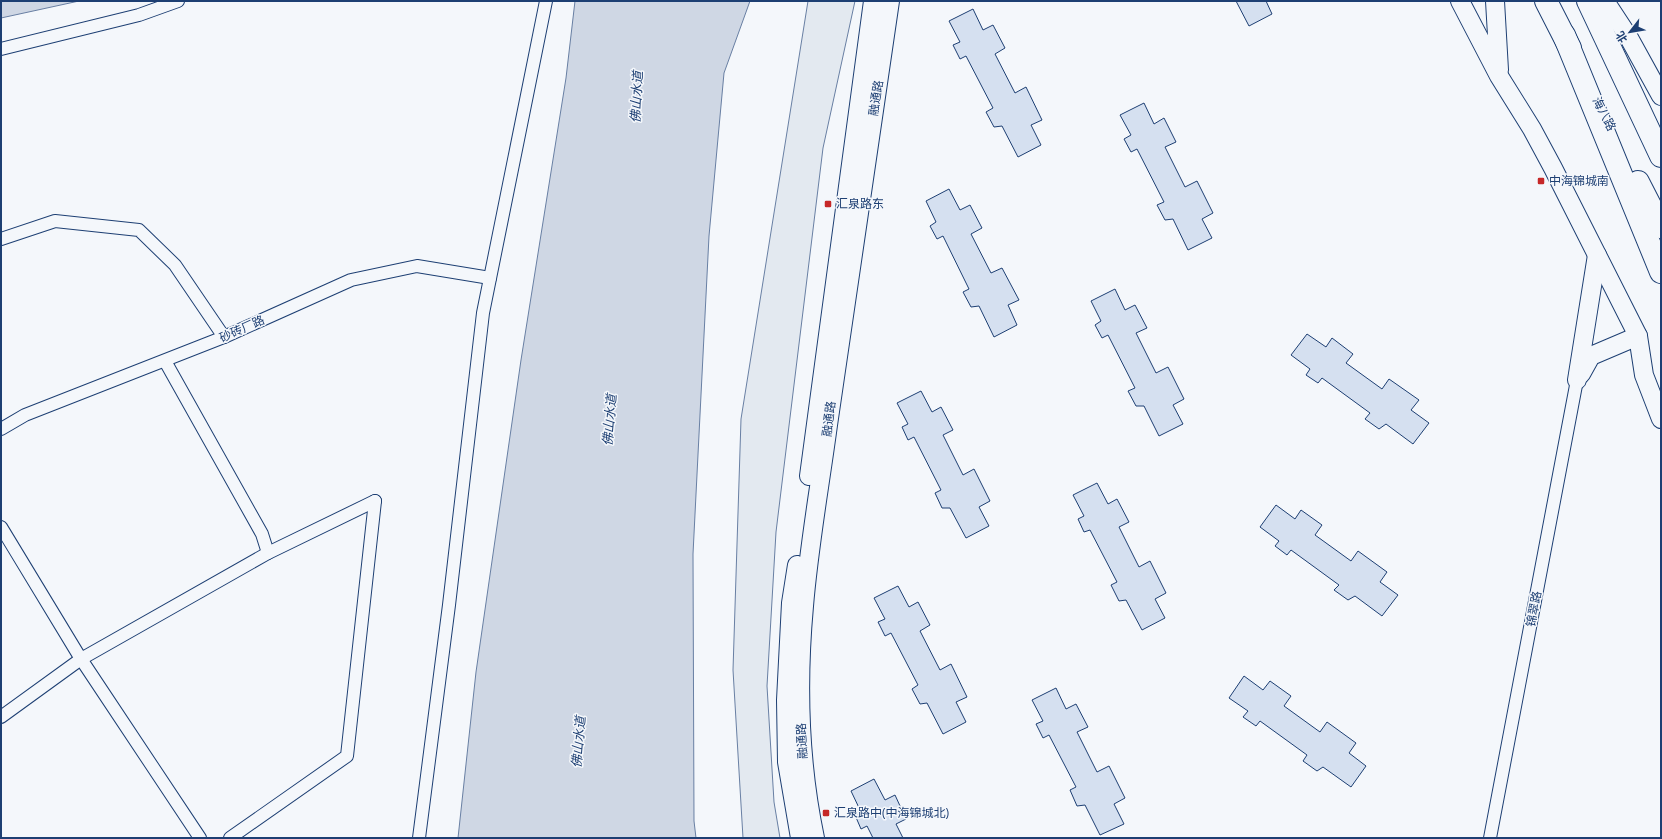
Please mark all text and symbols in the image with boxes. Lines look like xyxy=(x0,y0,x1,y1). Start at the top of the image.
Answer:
north arrow xyxy=(1610,12,1650,52)
text: 北 xyxy=(1612,29,1630,46)
water label: 佛山水道 xyxy=(626,69,646,123)
street label: 融通路 xyxy=(864,79,887,117)
street label: 海八路 xyxy=(1589,94,1620,134)
place label: 中海锦城南 xyxy=(1549,172,1609,189)
marker: 中海锦城南 xyxy=(1536,176,1546,186)
place label: 汇泉路东 xyxy=(836,195,884,212)
marker: 汇泉路东 xyxy=(823,199,833,209)
street label: 砂砖厂路 xyxy=(216,311,267,346)
water label: 佛山水道 xyxy=(598,391,620,447)
street label: 融通路 xyxy=(818,400,839,438)
street label: 锦翠路 xyxy=(1522,590,1545,628)
water label: 佛山水道 xyxy=(567,713,589,769)
street label: 融通路 xyxy=(792,723,811,759)
place label: 汇泉路中(中海锦城北) xyxy=(834,804,950,821)
marker: 汇泉路中(中海锦城北) xyxy=(821,808,831,818)

